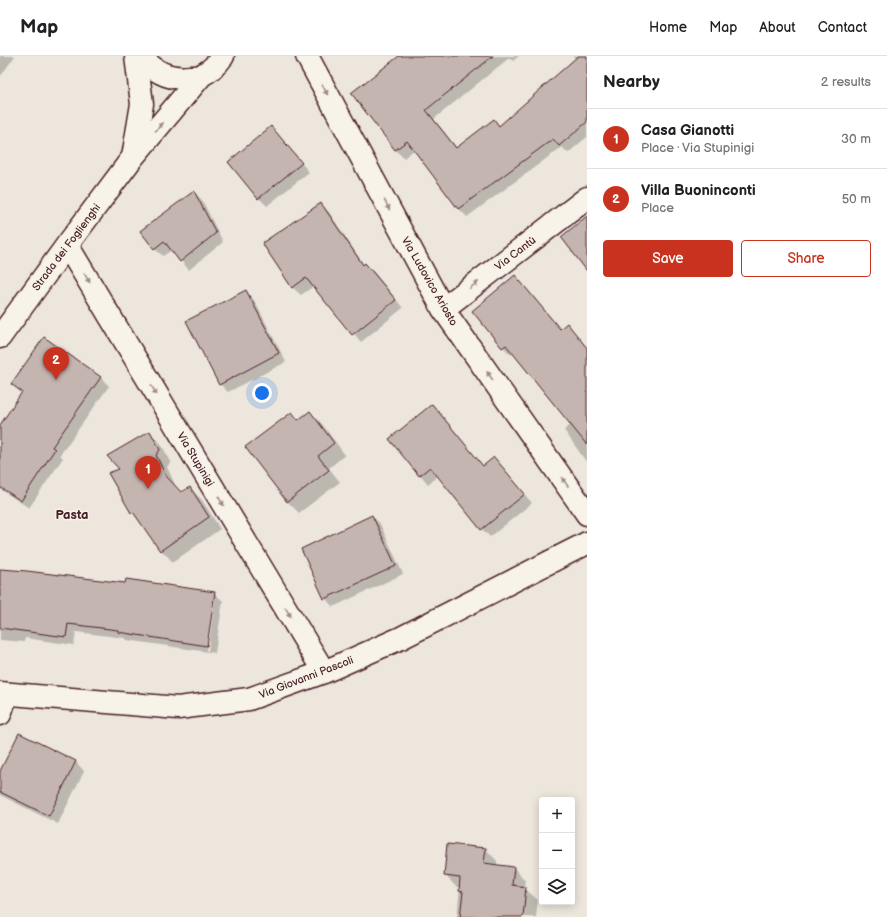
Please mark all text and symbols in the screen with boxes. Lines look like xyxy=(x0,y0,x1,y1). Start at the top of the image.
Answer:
text: Map xyxy=(20,16,58,39)
text: Home xyxy=(649,19,687,36)
text: Map xyxy=(709,19,737,36)
text: About xyxy=(759,19,796,36)
text: Contact xyxy=(818,19,867,36)
text: Nearby xyxy=(603,72,660,92)
text: 2 results xyxy=(821,74,871,90)
one-way arrow xyxy=(322,85,329,96)
text: Casa Gianotti xyxy=(641,121,734,140)
one-way arrow xyxy=(154,122,163,133)
text: 1 xyxy=(613,131,619,147)
text: 30 m xyxy=(841,131,871,147)
text: Place · Via Stupinigi xyxy=(641,140,754,156)
text: Villa Buoninconti xyxy=(641,181,756,200)
text: 2 xyxy=(612,191,620,207)
text: 50 m xyxy=(842,191,871,207)
one-way arrow xyxy=(384,199,390,211)
text: Place xyxy=(641,200,674,216)
street label: Strada dei Foglienghi xyxy=(29,201,103,293)
street label: Via Ludovico Ariosto xyxy=(399,234,460,328)
street label: Via Cantù xyxy=(492,234,538,273)
button: Save xyxy=(603,240,733,277)
button: Share xyxy=(741,240,871,277)
one-way arrow xyxy=(83,272,90,284)
one-way arrow xyxy=(468,281,479,289)
pin: 2 xyxy=(43,347,69,380)
one-way arrow xyxy=(486,370,494,381)
your location xyxy=(252,383,272,403)
one-way arrow xyxy=(150,385,158,395)
street label: Via Stupinigi xyxy=(174,430,217,489)
pin: 1 xyxy=(135,456,161,489)
one-way arrow xyxy=(561,477,569,487)
one-way arrow xyxy=(217,496,225,506)
district label: Pasta xyxy=(55,507,89,523)
one-way arrow xyxy=(285,606,292,618)
street label: Via Giovanni Pascoli xyxy=(257,653,355,701)
map controls xyxy=(539,797,575,905)
button: + xyxy=(539,797,575,833)
button: − xyxy=(539,833,575,869)
button: layers xyxy=(539,869,575,905)

